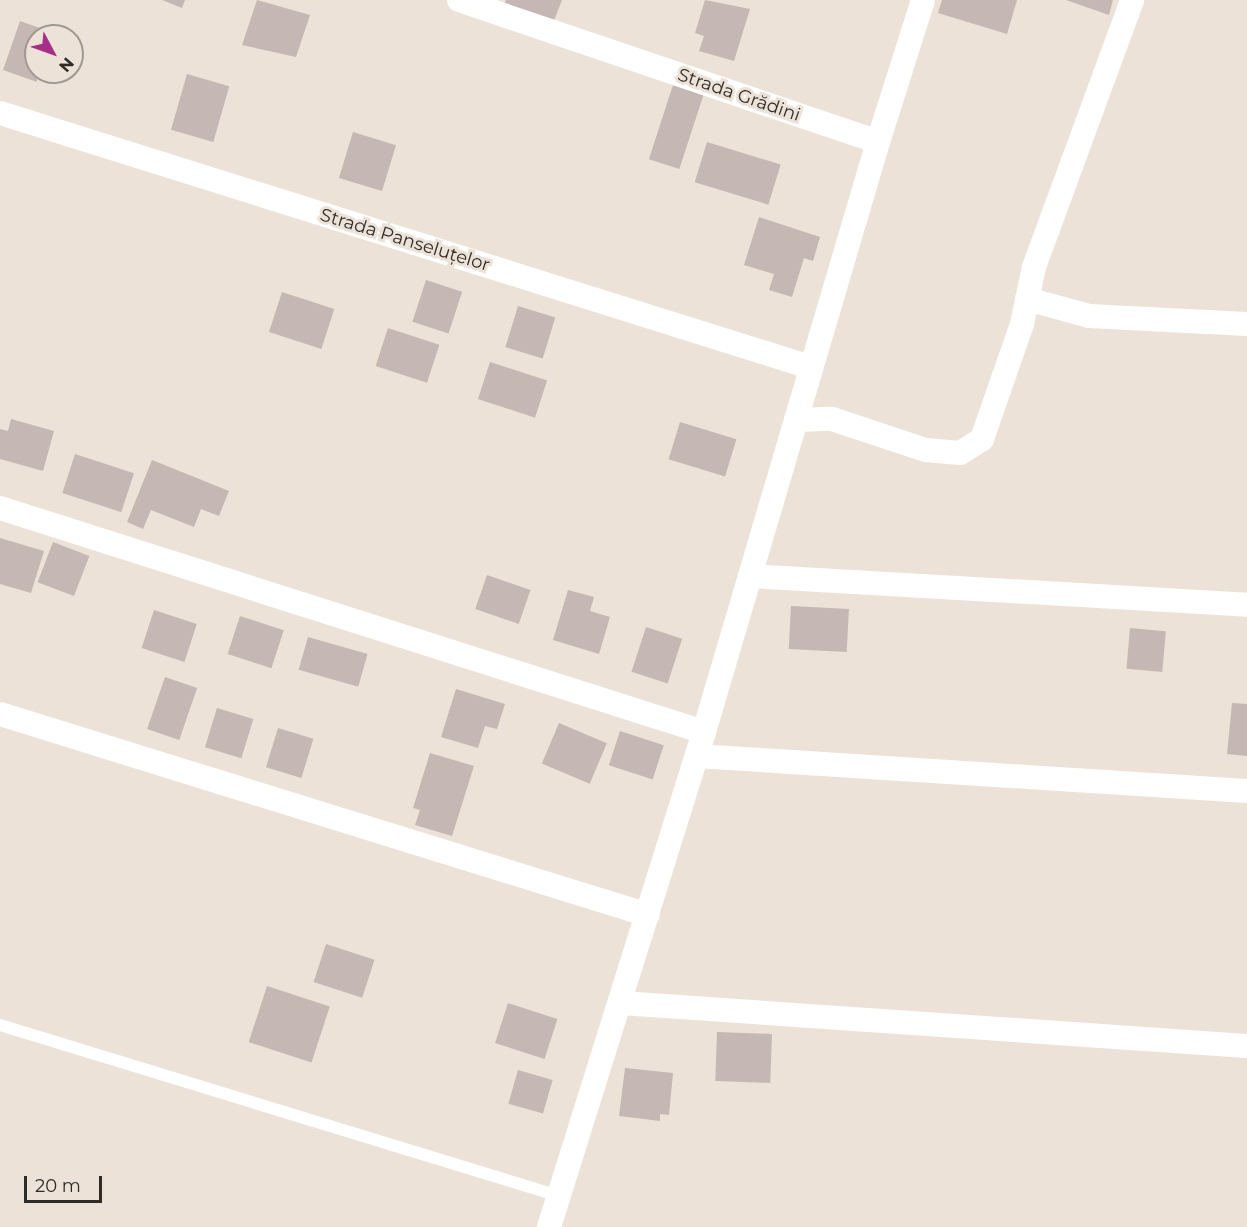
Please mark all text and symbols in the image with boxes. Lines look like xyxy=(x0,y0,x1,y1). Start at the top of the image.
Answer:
north arrow xyxy=(24,24,84,84)
text: N xyxy=(55,54,78,76)
street label: Strada Grădini xyxy=(675,64,803,126)
street label: Strada Panseluțelor xyxy=(318,204,492,276)
scale bar xyxy=(27,1164,105,1202)
text: 20 m xyxy=(35,1175,81,1197)

